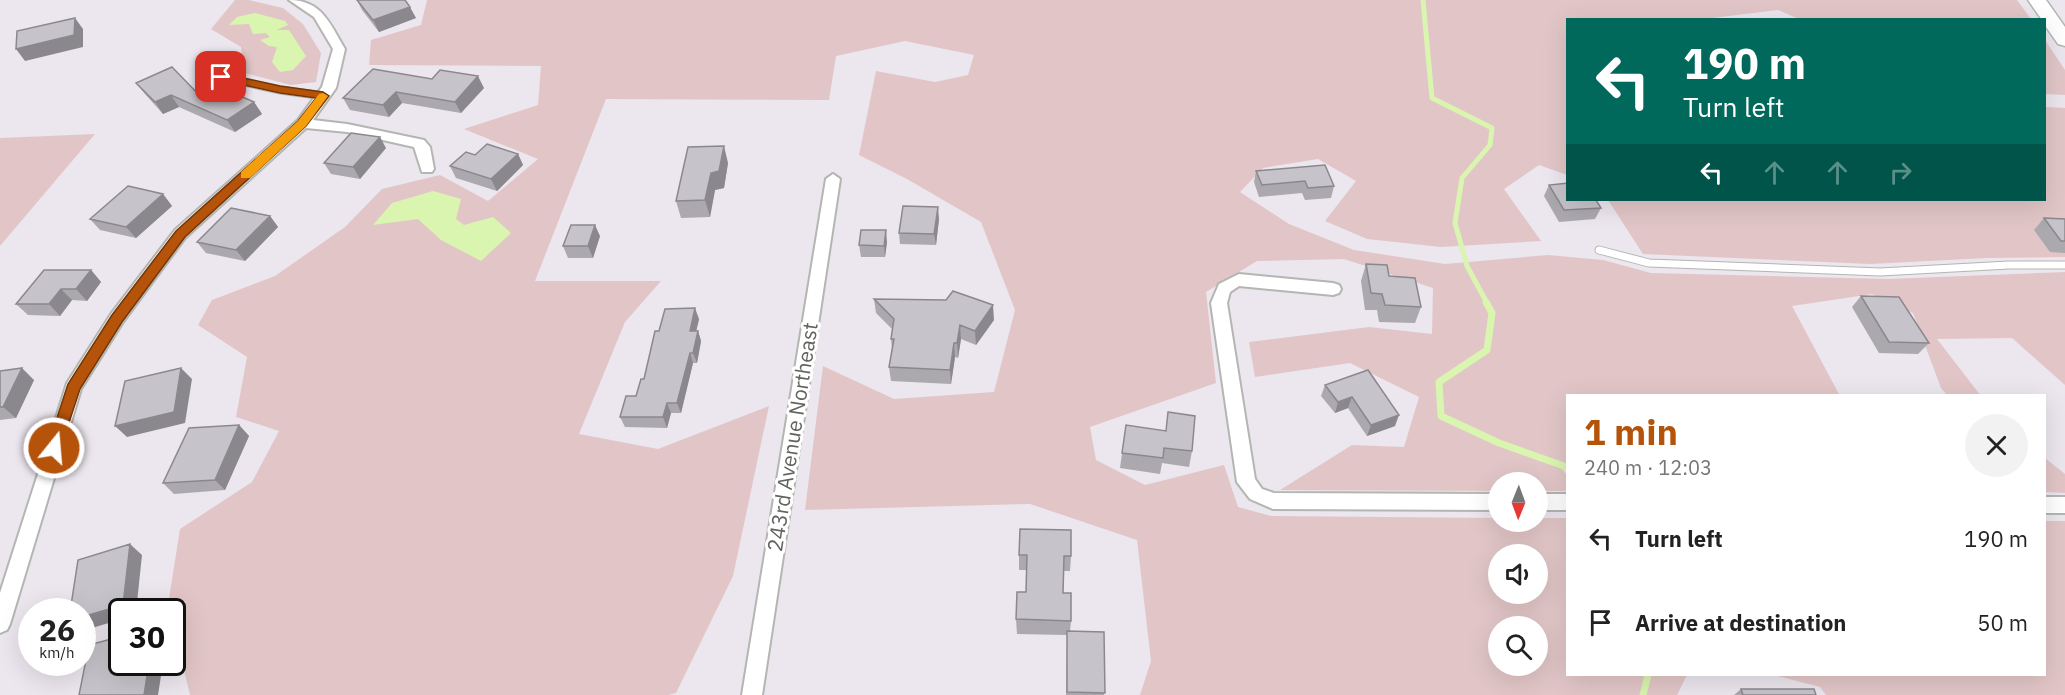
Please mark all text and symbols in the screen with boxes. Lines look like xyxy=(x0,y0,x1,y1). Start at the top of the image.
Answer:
text: 190 m xyxy=(1683,36,1806,91)
icon: left xyxy=(1584,42,1662,120)
pin xyxy=(195,51,246,102)
icon: arrive xyxy=(204,60,237,93)
text: Turn left xyxy=(1683,89,1784,124)
icon: left xyxy=(1695,156,1728,189)
icon: ahead xyxy=(1758,156,1791,189)
icon: ahead xyxy=(1821,156,1854,189)
icon: right xyxy=(1884,156,1917,189)
street label: 243rd Avenue Northeast xyxy=(760,320,824,553)
text: 1 min xyxy=(1584,408,1678,455)
button: close xyxy=(1965,414,2028,477)
position arrow xyxy=(22,416,86,480)
text: 240 m · 12:03 xyxy=(1584,454,1712,481)
north arrow xyxy=(1488,472,1548,532)
map controls xyxy=(1488,472,1548,676)
icon: left xyxy=(1584,522,1617,555)
text: Turn left xyxy=(1635,524,1723,553)
text: 190 m xyxy=(1964,524,2028,553)
button: sound xyxy=(1488,544,1548,604)
speed limit sign: 30 xyxy=(108,598,186,676)
icon: arrive xyxy=(1584,606,1617,639)
text: Arrive at destination xyxy=(1635,608,1846,637)
text: 50 m xyxy=(1977,608,2028,637)
text: 26 xyxy=(39,610,75,649)
button: search xyxy=(1488,616,1548,676)
text: km/h xyxy=(39,643,75,662)

